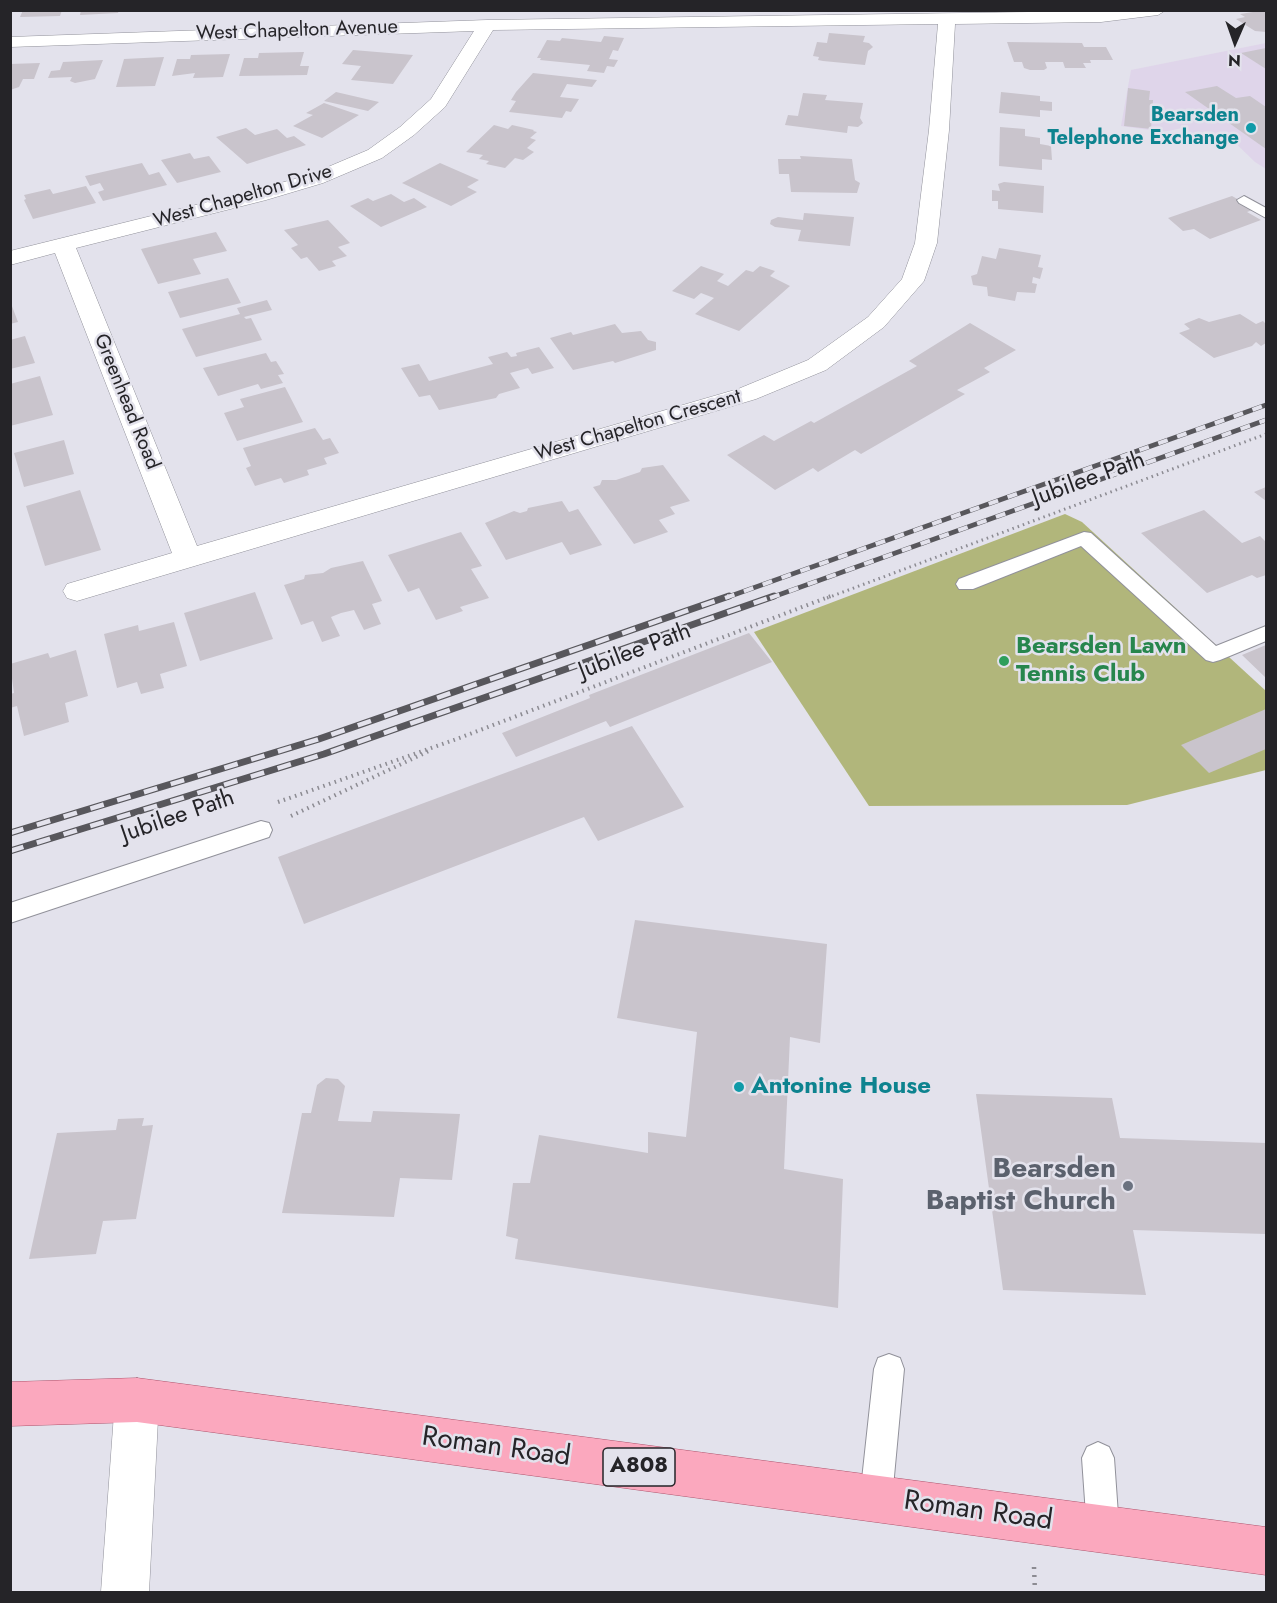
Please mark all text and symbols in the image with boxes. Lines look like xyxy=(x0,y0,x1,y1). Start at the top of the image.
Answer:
north arrow xyxy=(1205,12,1265,72)
street label: West Chapelton Avenue xyxy=(196,15,398,47)
text: N xyxy=(1228,49,1241,72)
place label: Bearsden Telephone Exchange xyxy=(1047,104,1239,151)
marker: Bearsden Telephone Exchange xyxy=(1244,121,1258,135)
street label: West Chapelton Drive xyxy=(151,160,335,234)
street label: Greenhead Road xyxy=(88,331,164,473)
street label: West Chapelton Crescent xyxy=(532,385,744,467)
street label: Jubilee Path xyxy=(1029,446,1149,514)
street label: Jubilee Path xyxy=(575,617,695,687)
place label: Bearsden Lawn Tennis Club xyxy=(1016,633,1187,689)
marker: Bearsden Lawn Tennis Club xyxy=(997,654,1011,668)
street label: Jubilee Path xyxy=(117,784,239,850)
place label: Antonine House xyxy=(751,1073,931,1101)
marker: Antonine House xyxy=(732,1080,746,1094)
place label: Bearsden Baptist Church xyxy=(926,1153,1116,1219)
marker: Bearsden Baptist Church xyxy=(1121,1179,1135,1193)
street label: Roman Road xyxy=(420,1421,572,1475)
road number: A808 xyxy=(603,1448,675,1486)
street label: Roman Road xyxy=(902,1485,1054,1539)

